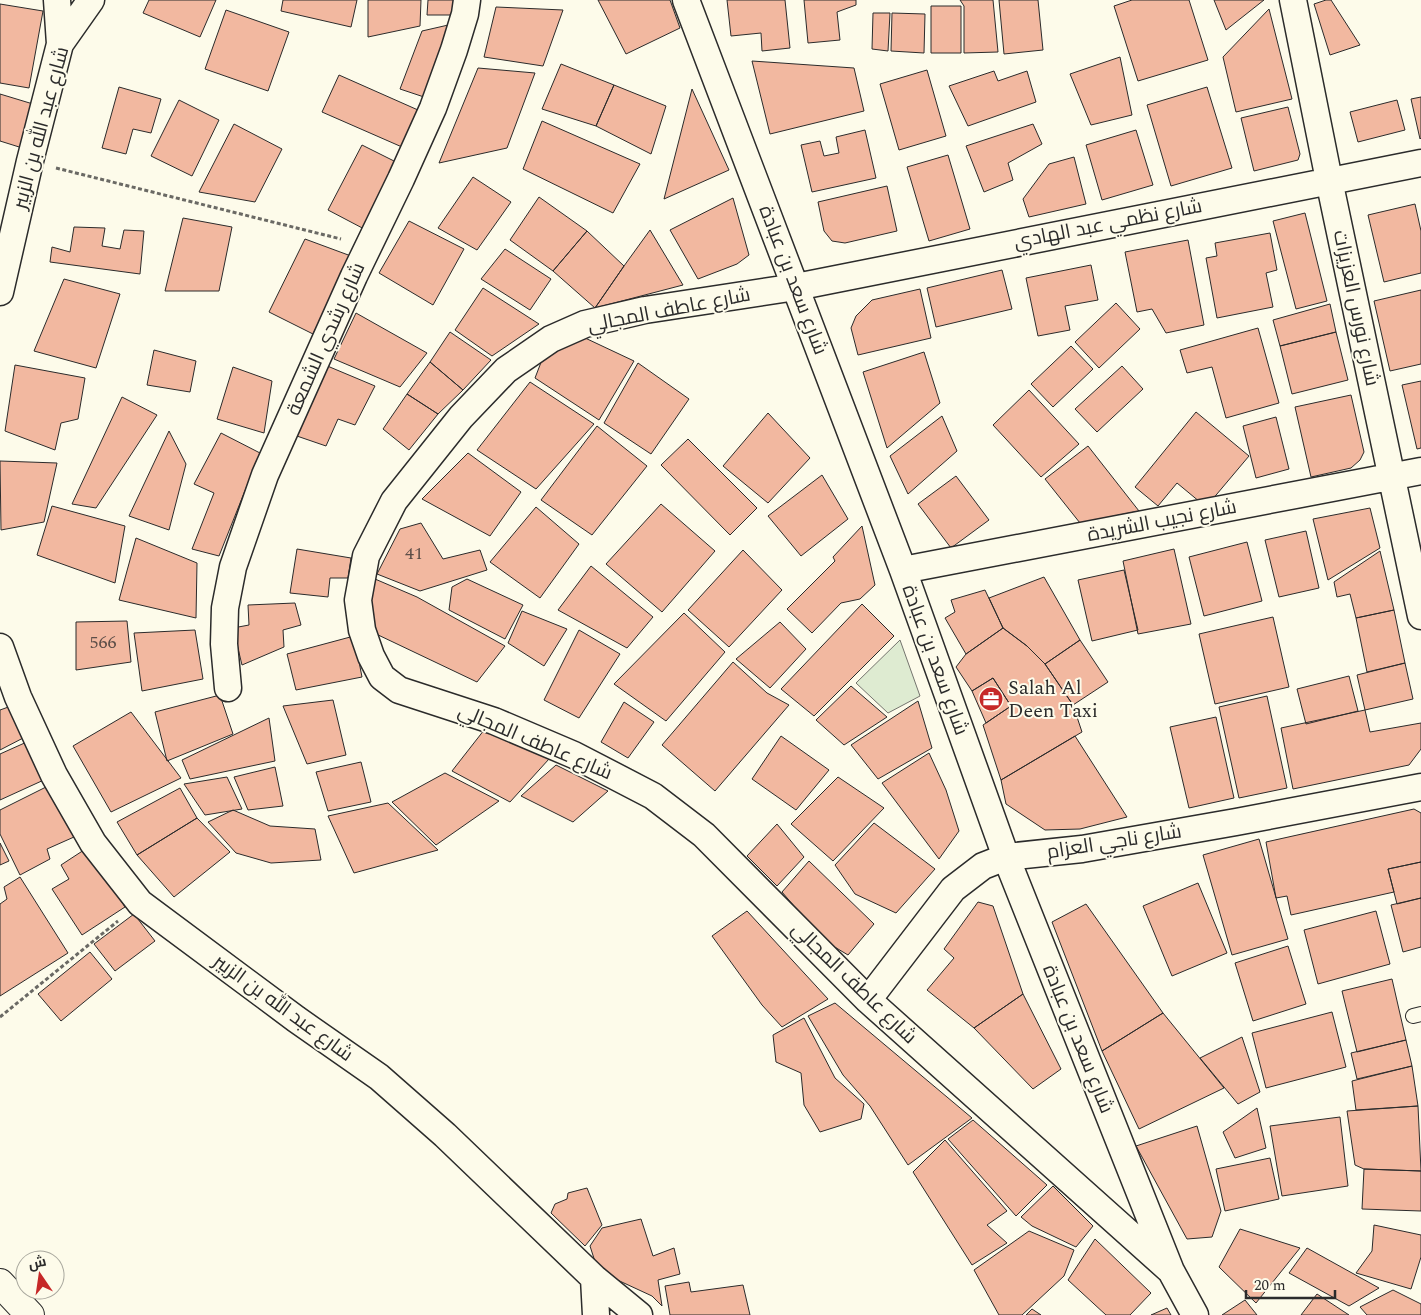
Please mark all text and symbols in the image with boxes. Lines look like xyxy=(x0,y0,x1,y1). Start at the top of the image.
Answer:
street label: شارع عبد الله بن الزبير xyxy=(5,43,77,214)
street label: شارع نظمي عبد الهادي xyxy=(1011,191,1205,257)
street label: شارع سعد بن عبادة xyxy=(751,201,835,359)
street label: شارع نورس العزيزات xyxy=(1325,227,1387,389)
street label: شارع رشدي الشمعة xyxy=(279,258,373,420)
street label: شارع عاطف المجالي xyxy=(585,280,753,340)
street label: شارع نجيب الشريدة xyxy=(1085,492,1239,550)
house number: 41 xyxy=(405,540,423,567)
street label: شارع سعد بن عبادة xyxy=(894,581,976,739)
house number: 566 xyxy=(90,629,117,656)
place label: Salah Al Deen Taxi xyxy=(1008,673,1098,726)
office icon: Salah Al Deen Taxi xyxy=(978,686,1004,712)
street label: شارع عاطف المجالي xyxy=(453,696,617,788)
street label: شارع ناجي العزام xyxy=(1044,817,1184,867)
street label: شارع عاطف المجالي xyxy=(784,915,924,1051)
street label: شارع عبد الله بن الزبير xyxy=(206,946,359,1069)
street label: شارع سعد بن عبادة xyxy=(1035,960,1121,1118)
north arrow xyxy=(15,1250,65,1300)
text: ش xyxy=(26,1251,48,1275)
scale bar xyxy=(1246,1268,1335,1300)
text: 20 m xyxy=(1254,1274,1286,1297)

